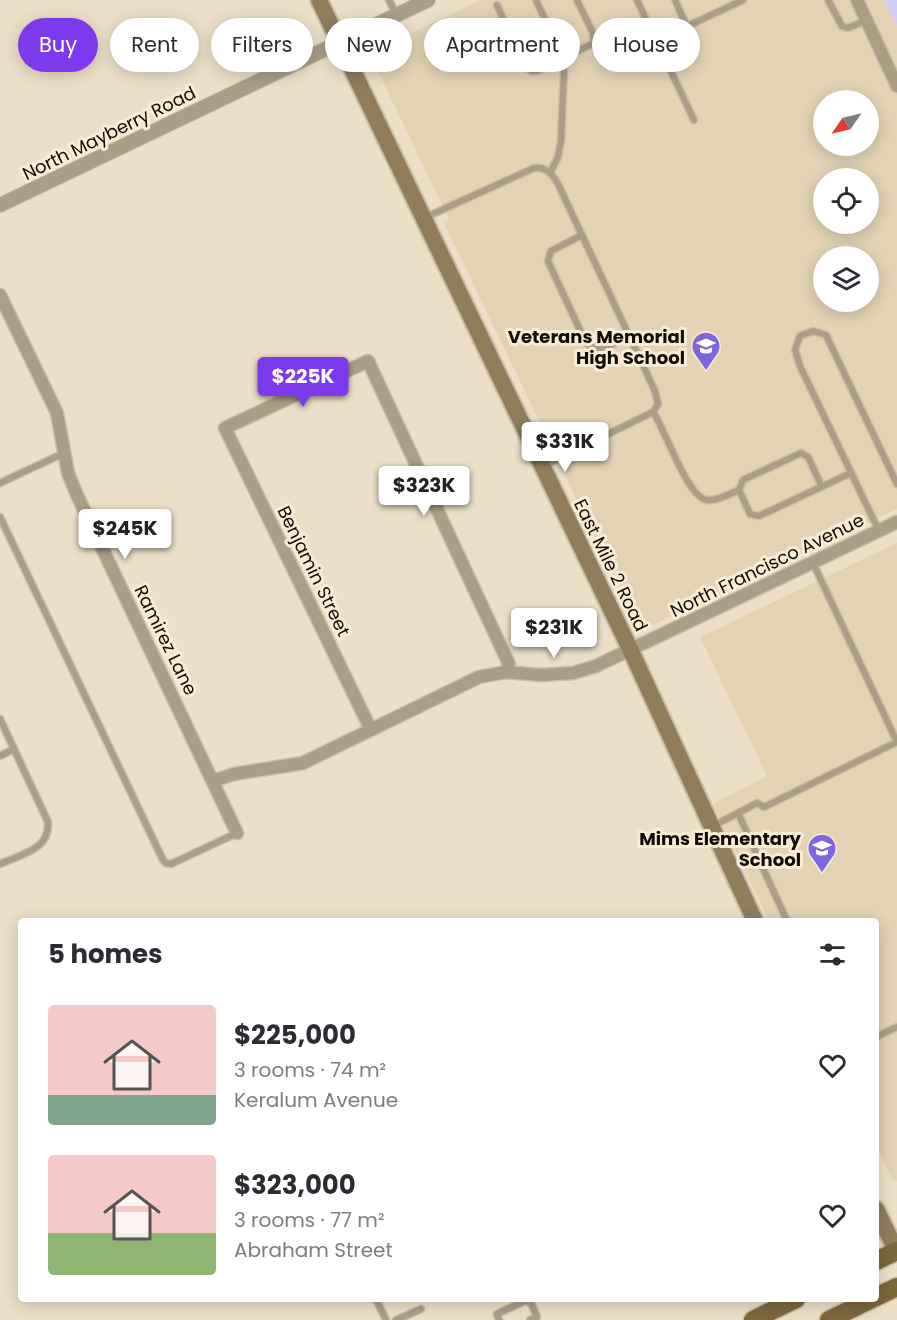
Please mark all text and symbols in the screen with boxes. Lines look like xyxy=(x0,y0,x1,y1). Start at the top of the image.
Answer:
chip: Buy xyxy=(18,18,98,72)
chip: Rent xyxy=(110,18,199,72)
chip: Filters xyxy=(211,18,313,72)
chip: New xyxy=(325,18,412,72)
chip: Apartment xyxy=(424,18,580,72)
chip: House xyxy=(592,18,700,72)
street label: North Mayberry Road xyxy=(18,80,200,186)
north arrow xyxy=(813,90,879,156)
map controls xyxy=(813,90,879,312)
button: locate xyxy=(813,168,879,234)
button: layers xyxy=(813,246,879,312)
place label: Veterans Memorial High School xyxy=(508,324,685,370)
school or university icon: Veterans Memorial High School xyxy=(690,330,722,372)
pin: $225K xyxy=(261,357,345,408)
text: $225K xyxy=(272,362,334,390)
pin: $331K xyxy=(523,422,607,473)
text: $331K xyxy=(536,427,594,455)
pin: $323K xyxy=(382,466,466,517)
text: $323K xyxy=(393,471,455,499)
street label: East Mile 2 Road xyxy=(568,495,654,635)
street label: Benjamin Street xyxy=(272,502,356,640)
street label: North Francisco Avenue xyxy=(666,507,868,623)
pin: $245K xyxy=(83,509,167,560)
text: $245K xyxy=(92,514,158,542)
street label: Ramirez Lane xyxy=(129,581,203,699)
pin: $231K xyxy=(512,608,596,659)
text: $231K xyxy=(525,613,583,641)
place label: Mims Elementary School xyxy=(639,826,802,872)
school or university icon: Mims Elementary School xyxy=(806,832,838,874)
text: 5 homes xyxy=(48,936,163,972)
icon: filters xyxy=(816,938,849,971)
text: $225,000 xyxy=(234,1017,356,1053)
icon: home xyxy=(96,1029,168,1101)
icon: heart xyxy=(816,1049,849,1082)
text: 3 rooms · 74 m² xyxy=(234,1056,386,1084)
text: Keralum Avenue xyxy=(234,1086,398,1114)
text: $323,000 xyxy=(234,1167,356,1203)
icon: home xyxy=(96,1179,168,1251)
icon: heart xyxy=(816,1199,849,1232)
text: 3 rooms · 77 m² xyxy=(234,1206,385,1234)
text: Abraham Street xyxy=(234,1236,393,1264)

